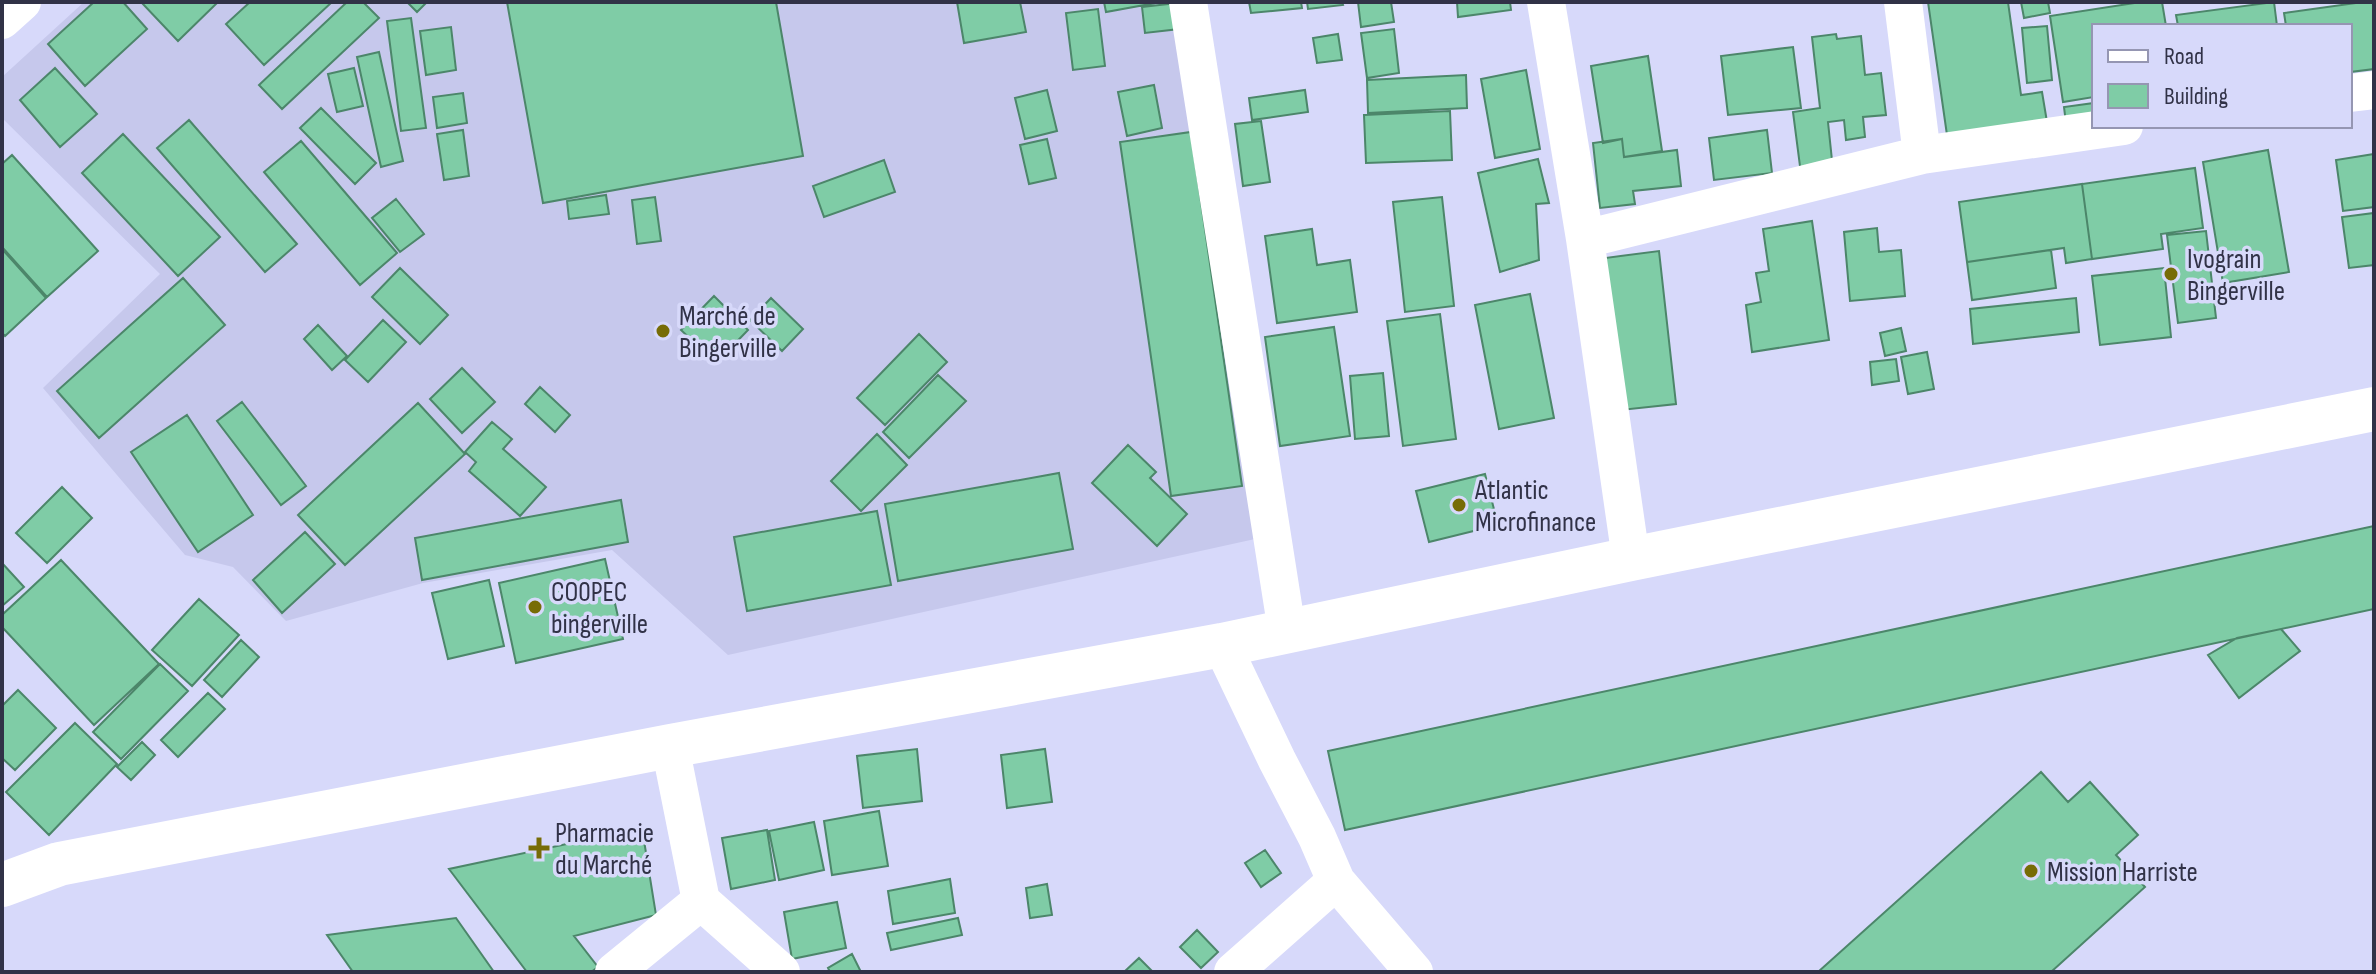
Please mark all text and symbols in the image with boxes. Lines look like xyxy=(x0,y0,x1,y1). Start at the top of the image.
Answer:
legend xyxy=(2092,24,2352,128)
text: Road xyxy=(2164,42,2204,71)
text: Building xyxy=(2164,82,2228,111)
place label: Ivograin Bingerville xyxy=(2187,243,2285,308)
marker: Ivograin Bingerville xyxy=(2162,265,2180,283)
place label: Marché de Bingerville xyxy=(679,300,777,365)
marker: Marché de Bingerville xyxy=(654,322,672,340)
place label: Atlantic Microfinance xyxy=(1474,474,1596,539)
marker: Atlantic Microfinance xyxy=(1450,496,1468,514)
place label: CO0PEC bingerville xyxy=(551,576,648,641)
marker: CO0PEC bingerville xyxy=(526,598,544,616)
place label: Pharmacie du Marché xyxy=(555,817,654,882)
marker: Pharmacie du Marché xyxy=(530,839,548,857)
place label: Mission Harriste xyxy=(2047,856,2198,889)
marker: Mission Harriste xyxy=(2022,862,2040,880)

